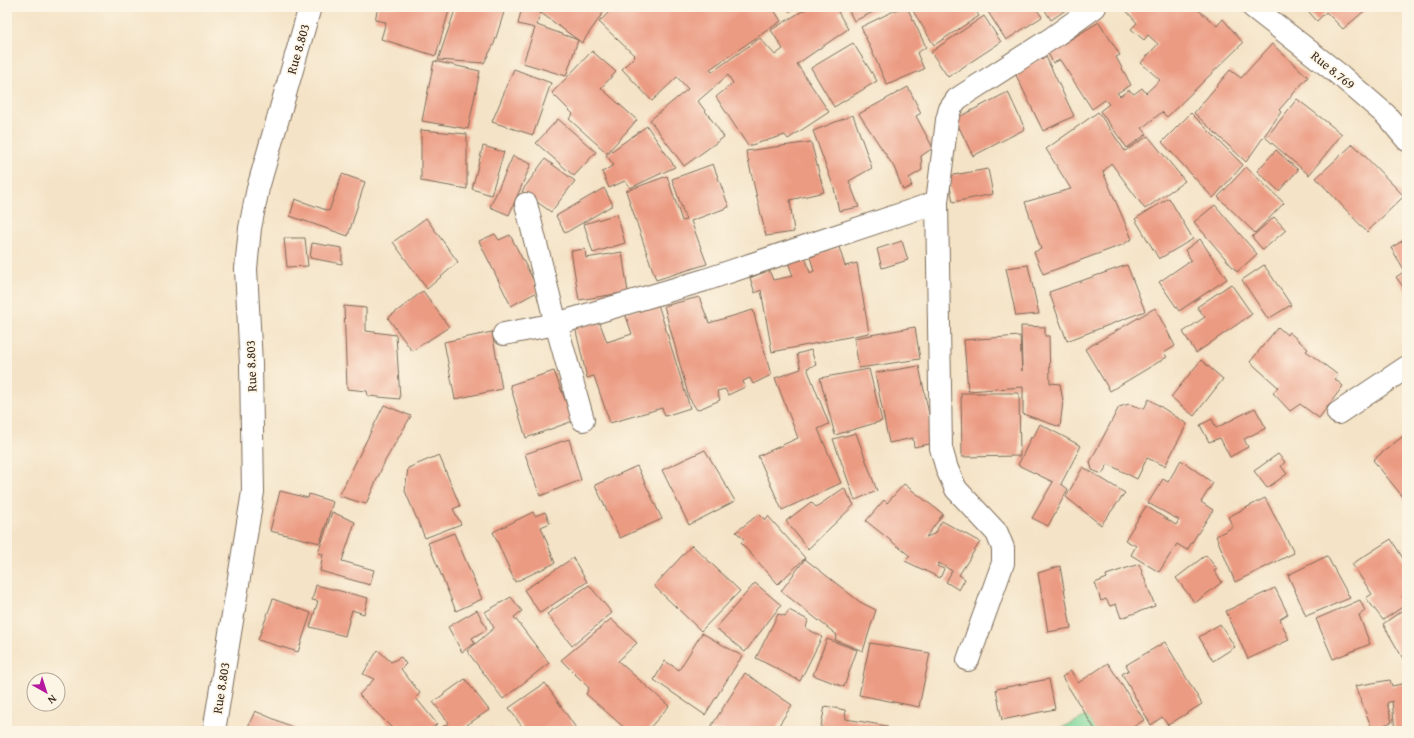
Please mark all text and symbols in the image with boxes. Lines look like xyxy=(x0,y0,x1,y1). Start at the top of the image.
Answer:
street label: Rue 8.803 xyxy=(282,22,314,76)
street label: Rue 8.769 xyxy=(1307,46,1359,94)
street label: Rue 8.803 xyxy=(241,340,261,392)
street label: Rue 8.803 xyxy=(208,661,234,715)
north arrow xyxy=(26,672,66,712)
text: N xyxy=(44,691,60,709)

